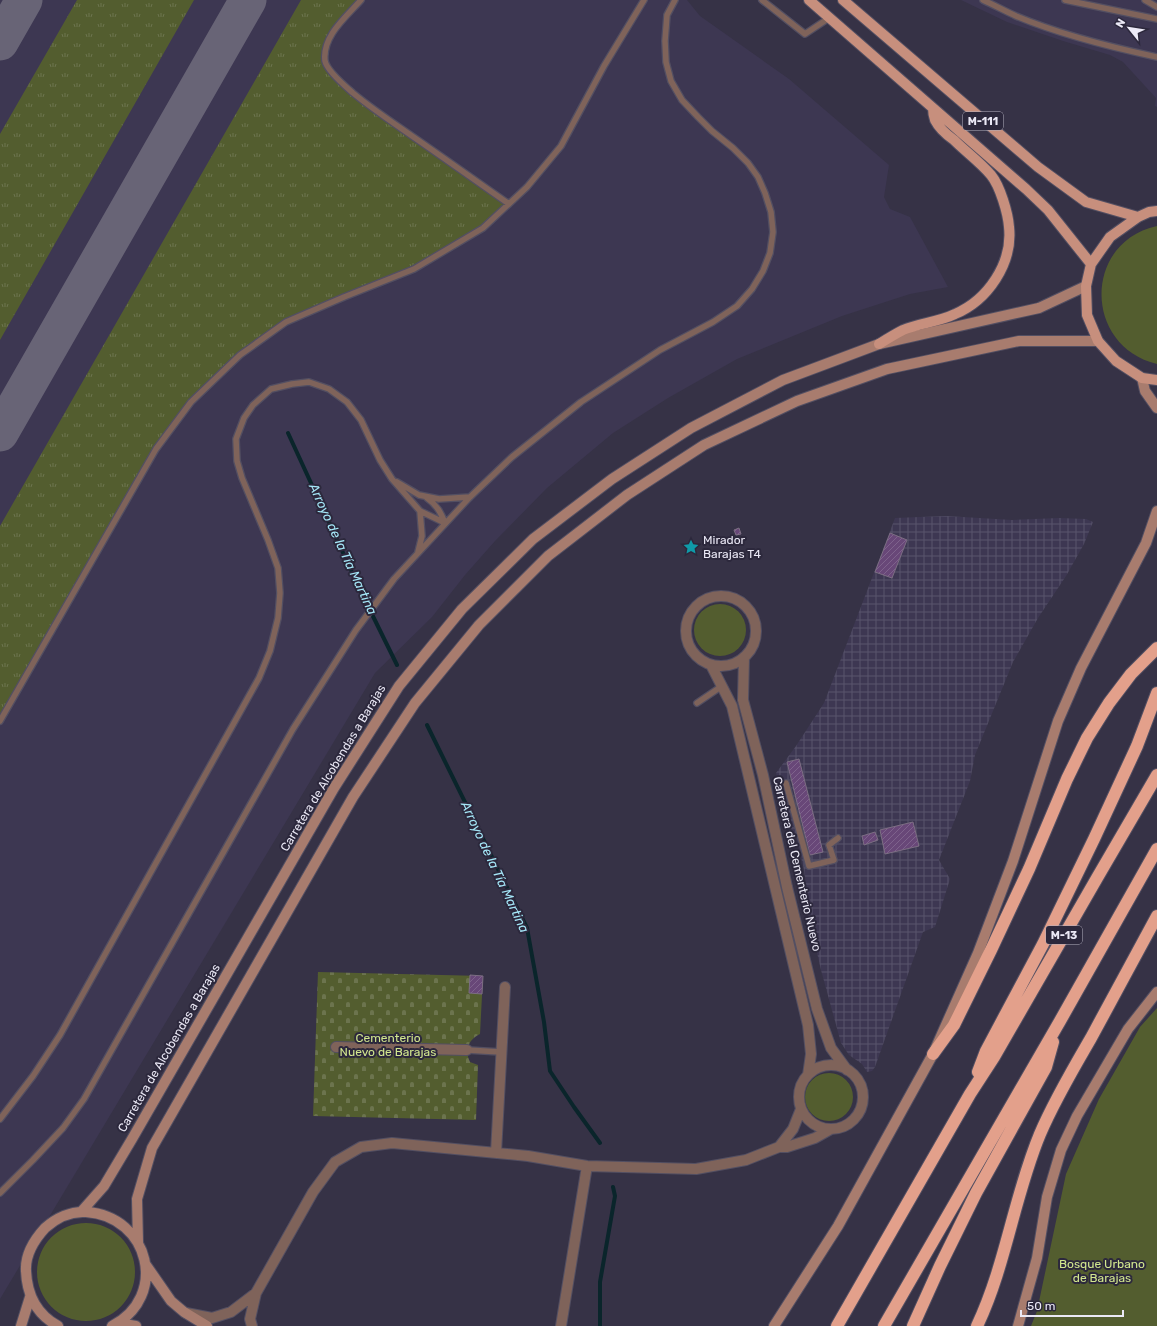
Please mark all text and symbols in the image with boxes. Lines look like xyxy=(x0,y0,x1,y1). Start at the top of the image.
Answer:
north arrow xyxy=(1109,8,1149,48)
text: N xyxy=(1113,17,1128,30)
road number: M-111 xyxy=(963,112,1003,130)
water label: Arroyo de la Tía Martina xyxy=(306,480,380,617)
place label: Mirador Barajas T4 xyxy=(703,533,762,561)
place icon: Mirador Barajas T4 xyxy=(682,538,700,556)
street label: Carretera de Alcobendas a Barajas xyxy=(278,682,388,854)
street label: Carretera del Cementerio Nuevo xyxy=(770,775,824,953)
water label: Arroyo de la Tía Martina xyxy=(458,798,532,935)
road number: M-13 xyxy=(1046,926,1082,944)
street label: Carretera de Alcobendas a Barajas xyxy=(115,961,223,1135)
park label: Cementerio Nuevo de Barajas xyxy=(340,1031,436,1059)
park label: Bosque Urbano de Barajas xyxy=(1059,1257,1145,1285)
scale bar xyxy=(1021,1292,1123,1318)
text: 50 m xyxy=(1027,1299,1055,1313)

